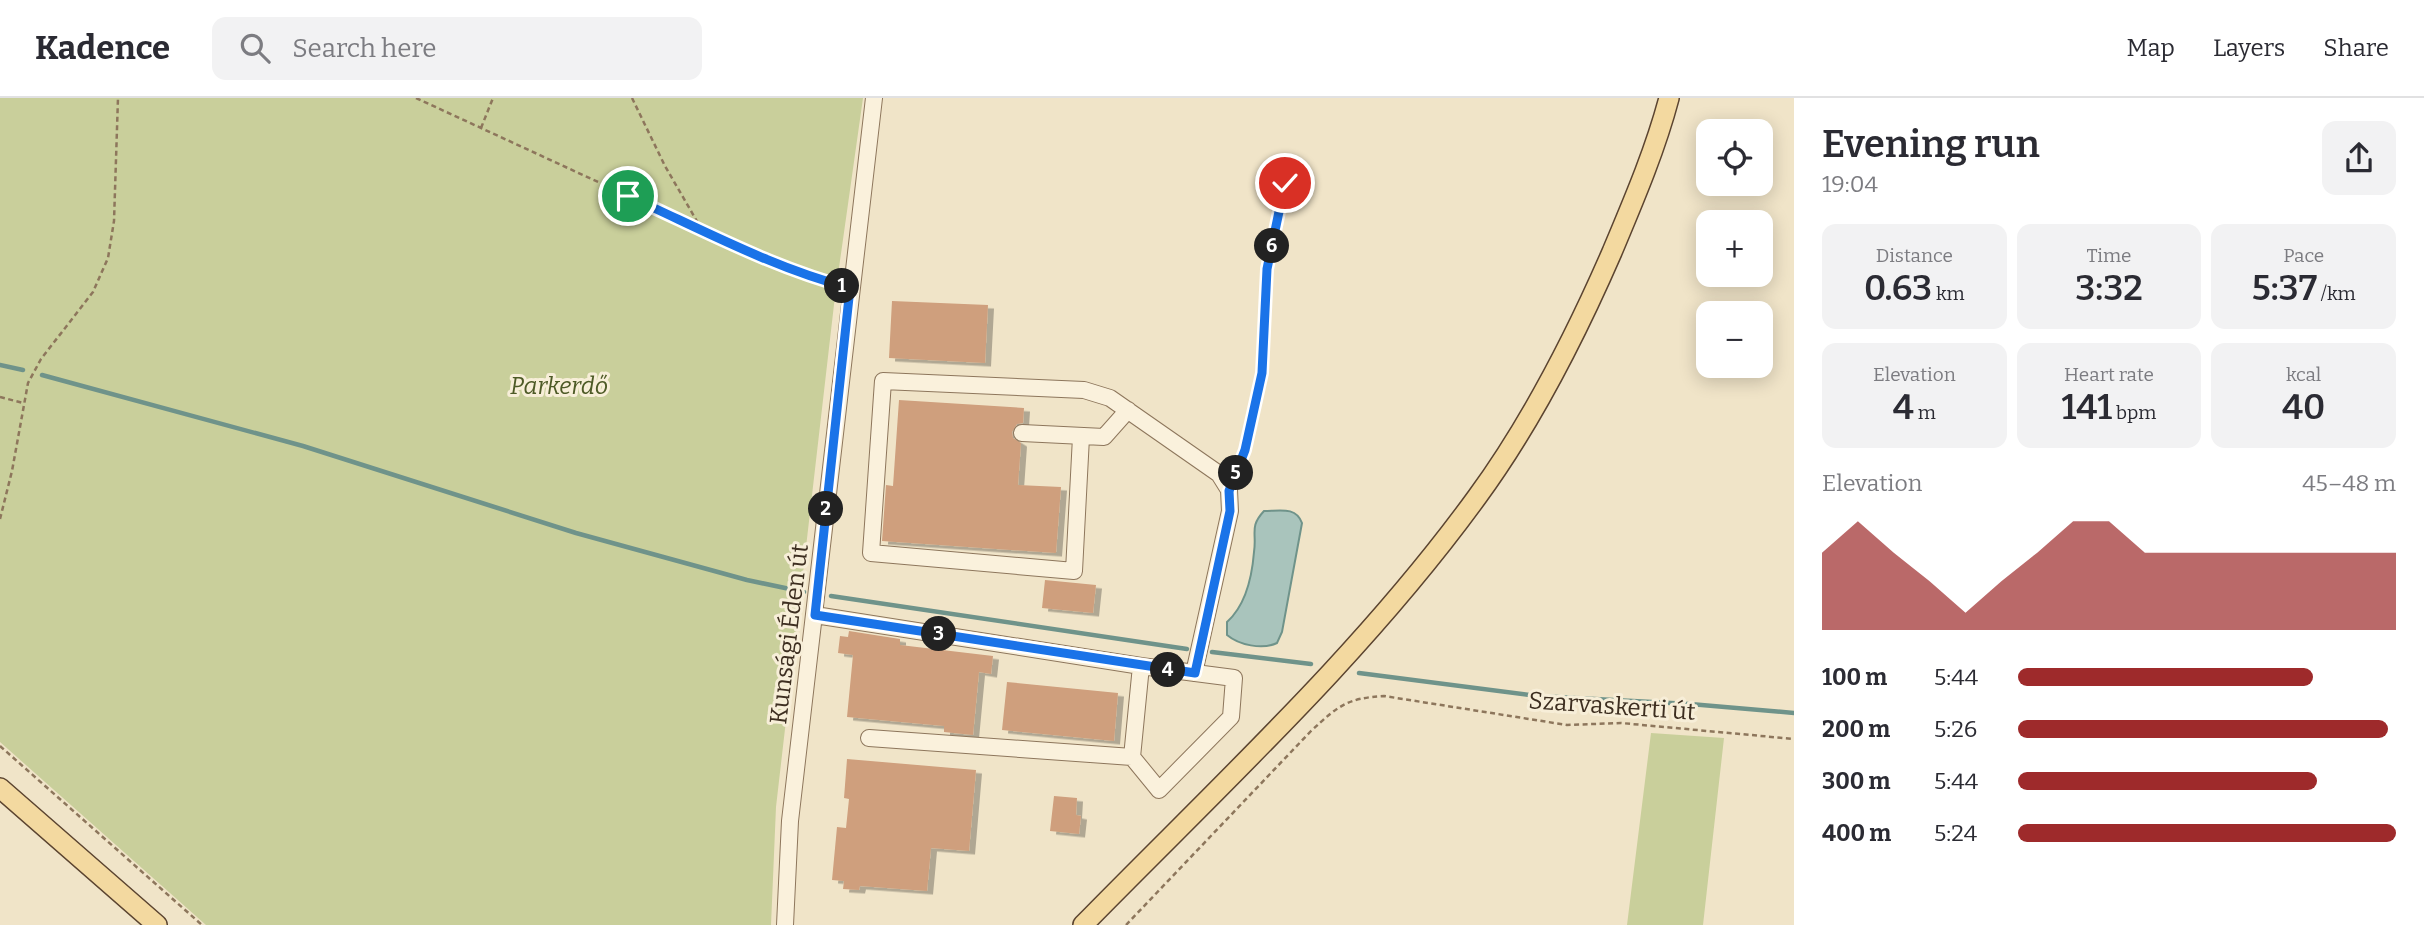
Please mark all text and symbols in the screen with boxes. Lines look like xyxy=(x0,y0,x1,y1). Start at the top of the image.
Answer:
search box xyxy=(212,17,702,80)
text: Kadence xyxy=(35,28,170,68)
icon: search xyxy=(236,29,274,67)
text: Search here xyxy=(292,33,437,64)
text: Map xyxy=(2127,34,2175,62)
text: Layers xyxy=(2213,34,2285,62)
text: Share xyxy=(2323,34,2389,62)
map controls xyxy=(1696,119,1773,378)
button: locate xyxy=(1696,119,1773,196)
text: Evening run xyxy=(1822,121,2040,167)
button: share xyxy=(2322,121,2396,195)
pin xyxy=(1255,153,1315,213)
icon: check xyxy=(1266,164,1304,202)
pin xyxy=(598,166,658,226)
text: 19:04 xyxy=(1822,170,1878,198)
icon: arrive xyxy=(609,177,647,215)
button: + xyxy=(1696,210,1773,287)
pin: 6 xyxy=(1254,228,1290,264)
text: 6 xyxy=(1266,234,1277,257)
text: Distance xyxy=(1876,244,1953,267)
text: Time xyxy=(2087,244,2131,267)
text: Pace xyxy=(2283,244,2324,267)
text: 0.63 xyxy=(1864,267,1932,309)
text: 3:32 xyxy=(2075,267,2143,309)
text: 5:37 xyxy=(2252,267,2317,309)
pin: 1 xyxy=(824,268,860,304)
text: 1 xyxy=(837,274,846,297)
text: km xyxy=(1932,282,1965,305)
text: /km xyxy=(2317,282,2356,305)
button: − xyxy=(1696,301,1773,378)
text: Elevation xyxy=(1873,363,1956,386)
text: Heart rate xyxy=(2064,363,2154,386)
text: kcal xyxy=(2286,363,2321,386)
park label: Parkerdő xyxy=(510,372,608,400)
text: 4 xyxy=(1893,386,1914,428)
text: 141 xyxy=(2062,386,2112,428)
text: 40 xyxy=(2282,386,2325,428)
text: m xyxy=(1914,401,1936,424)
text: bpm xyxy=(2112,401,2156,424)
pin: 5 xyxy=(1218,456,1254,490)
text: 5 xyxy=(1230,461,1241,484)
text: Elevation xyxy=(1822,469,1922,497)
text: 45–48 m xyxy=(2302,469,2396,497)
pin: 2 xyxy=(808,492,844,526)
text: 2 xyxy=(820,497,831,520)
street label: Kunsági Éden út xyxy=(763,542,814,726)
pin: 3 xyxy=(922,616,956,652)
text: 3 xyxy=(933,622,944,645)
pin: 4 xyxy=(1150,652,1186,688)
text: 4 xyxy=(1162,658,1173,681)
text: 100 m xyxy=(1822,663,1887,691)
text: 5:44 xyxy=(1934,663,1978,691)
street label: Szarvaskerti út xyxy=(1528,686,1697,726)
text: 200 m xyxy=(1822,715,1890,743)
text: 5:26 xyxy=(1934,715,1977,743)
text: 300 m xyxy=(1822,767,1891,795)
text: 5:44 xyxy=(1934,767,1978,795)
text: 400 m xyxy=(1822,819,1891,847)
text: 5:24 xyxy=(1934,819,1977,847)

